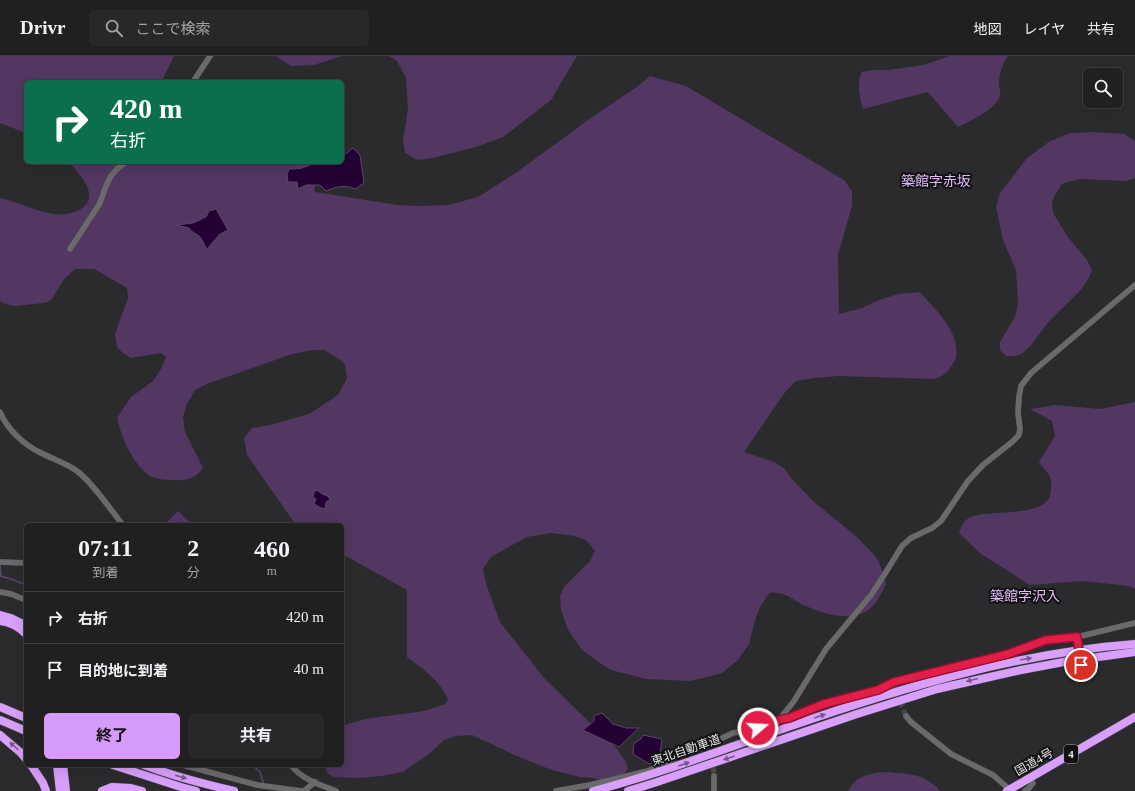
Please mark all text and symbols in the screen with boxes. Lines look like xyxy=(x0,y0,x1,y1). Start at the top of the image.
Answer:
search box xyxy=(89,10,369,46)
text: Drivr xyxy=(20,17,65,38)
icon: search xyxy=(103,17,125,39)
text: ここで検索 xyxy=(135,21,210,37)
text: 地図 xyxy=(973,22,1001,37)
text: レイヤ xyxy=(1023,22,1065,37)
text: 共有 xyxy=(1087,22,1115,37)
map controls xyxy=(1083,68,1123,108)
button: search xyxy=(1083,68,1123,108)
text: 420 m xyxy=(110,93,182,124)
icon: right xyxy=(44,96,96,148)
text: 右折 xyxy=(110,131,146,151)
district label: 築館字赤坂 xyxy=(901,174,971,189)
text: 07:11 xyxy=(78,535,133,561)
text: 2 xyxy=(187,535,199,561)
text: 460 xyxy=(254,536,290,562)
text: m xyxy=(267,563,277,578)
text: 到着 xyxy=(92,565,118,580)
text: 分 xyxy=(187,565,200,580)
district label: 築館字沢入 xyxy=(990,589,1060,604)
icon: right xyxy=(44,607,66,629)
text: 420 m xyxy=(286,609,324,625)
text: 右折 xyxy=(78,611,108,627)
pin xyxy=(1064,648,1098,682)
icon: arrive xyxy=(1070,654,1092,676)
one-way arrow xyxy=(1020,656,1032,662)
icon: arrive xyxy=(44,659,66,681)
text: 40 m xyxy=(294,661,324,677)
text: 目的地に到着 xyxy=(78,663,168,679)
one-way arrow xyxy=(966,677,978,683)
position arrow xyxy=(737,707,779,749)
button: 終了 xyxy=(44,713,180,759)
button: 共有 xyxy=(188,713,324,759)
one-way arrow xyxy=(814,713,826,719)
street label: 東北自動車道 xyxy=(650,732,722,768)
one-way arrow xyxy=(9,741,19,751)
street label: 国道4号 xyxy=(1012,745,1056,779)
road number: 4 xyxy=(1064,745,1078,763)
one-way arrow xyxy=(722,755,734,761)
one-way arrow xyxy=(678,760,690,766)
one-way arrow xyxy=(175,774,187,780)

